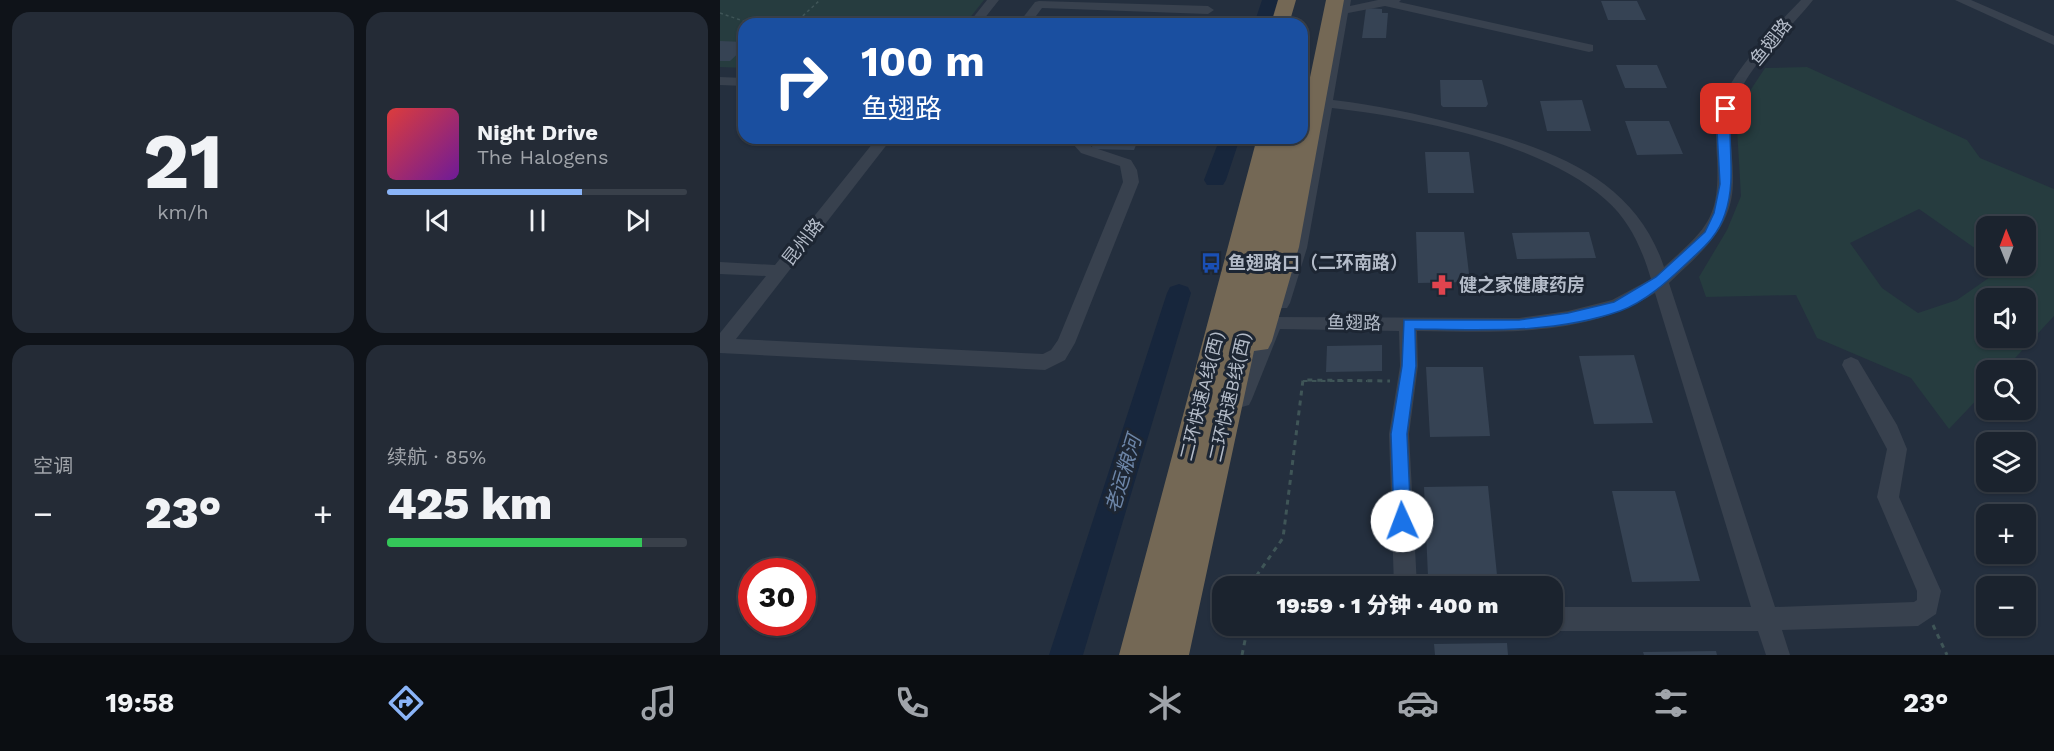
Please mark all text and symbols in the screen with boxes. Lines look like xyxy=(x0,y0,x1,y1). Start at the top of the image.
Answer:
street label: 鱼翅路 xyxy=(1745,14,1796,69)
text: 100 m xyxy=(861,37,985,86)
icon: right xyxy=(762,42,840,120)
pin xyxy=(1700,83,1751,134)
icon: arrive xyxy=(1709,92,1742,125)
text: 鱼翅路 xyxy=(861,93,942,125)
text: 21 xyxy=(143,115,223,207)
text: Night Drive xyxy=(477,120,598,145)
text: The Halogens xyxy=(477,145,609,169)
text: km/h xyxy=(157,200,209,224)
icon: previous xyxy=(421,204,454,237)
icon: pause xyxy=(521,204,554,237)
icon: next xyxy=(621,204,654,237)
street label: 昆州路 xyxy=(778,214,828,269)
north arrow xyxy=(1976,216,2036,276)
map controls xyxy=(1976,216,2036,636)
bus stop icon: 鱼翅路口（二环南路） xyxy=(1199,251,1223,275)
place label: 鱼翅路口（二环南路） xyxy=(1228,252,1408,273)
pharmacy icon: 健之家健康药房 xyxy=(1430,273,1454,297)
place label: 健之家健康药房 xyxy=(1459,274,1585,295)
button: sound xyxy=(1976,288,2036,348)
street label: 鱼翅路 xyxy=(1327,312,1381,333)
street label: 二环快速A线(西) xyxy=(1175,329,1228,463)
street label: 二环快速B线(西) xyxy=(1204,330,1255,464)
button: search xyxy=(1976,360,2036,420)
water label: 老运粮河 xyxy=(1100,428,1147,516)
button: layers xyxy=(1976,432,2036,492)
text: 续航 · 85% xyxy=(387,445,486,469)
text: 空调 xyxy=(33,454,73,478)
text: 425 km xyxy=(387,477,552,530)
text: 23° xyxy=(145,486,221,539)
position arrow xyxy=(1370,489,1434,553)
text: − xyxy=(33,494,53,533)
text: + xyxy=(313,494,333,533)
button: + xyxy=(1976,504,2036,564)
speed limit sign: 30 xyxy=(738,558,816,636)
button: − xyxy=(1976,576,2036,636)
text: 19:59 · 1 分钟 · 400 m xyxy=(1277,593,1498,618)
icon: directions xyxy=(385,682,427,724)
icon: music xyxy=(638,682,680,724)
icon: phone xyxy=(891,682,933,724)
icon: climate xyxy=(1144,682,1186,724)
icon: car xyxy=(1397,682,1439,724)
icon: filters xyxy=(1650,682,1692,724)
text: 19:58 xyxy=(105,687,175,719)
text: 23° xyxy=(1903,687,1948,719)

